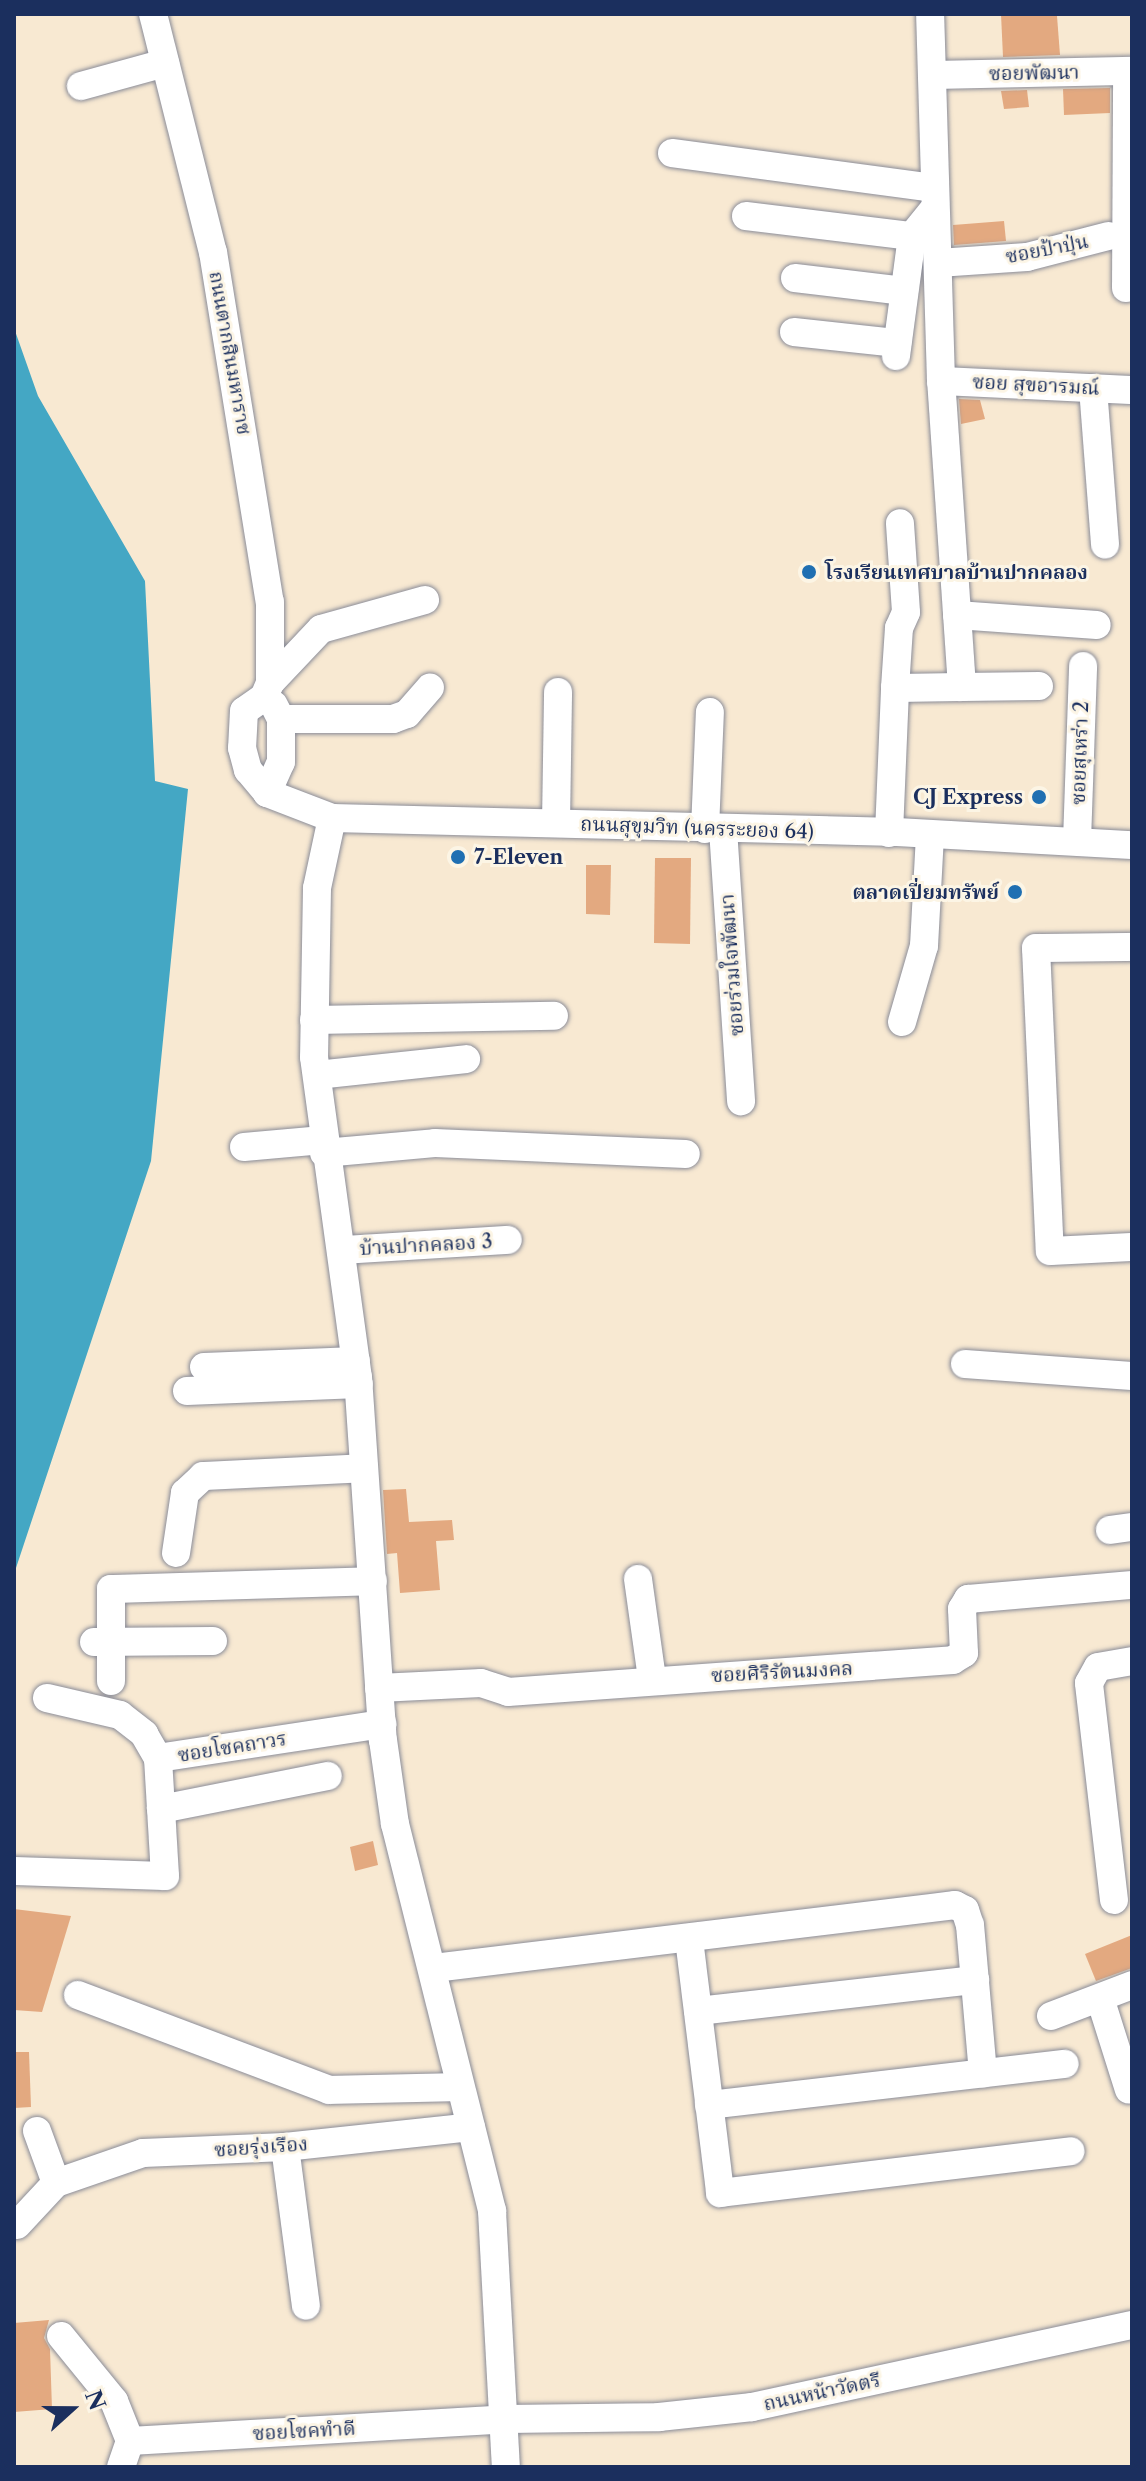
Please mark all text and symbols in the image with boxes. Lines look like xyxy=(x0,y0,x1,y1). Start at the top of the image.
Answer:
street label: ซอยพัฒนา xyxy=(988,60,1080,86)
street label: ซอยป้าปุ่น xyxy=(1003,229,1091,269)
street label: ถนนตากสินมหาราช xyxy=(204,269,256,437)
street label: ซอย สุขอารมณ์ xyxy=(972,370,1100,400)
place label: โรงเรียนเทศบาลบ้านปากคลอง xyxy=(825,560,1088,584)
marker: โรงเรียนเทศบาลบ้านปากคลอง xyxy=(800,563,818,581)
street label: ซอยสุเหร่า 2 xyxy=(1066,701,1094,805)
place label: CJ Express xyxy=(913,785,1023,809)
marker: CJ Express xyxy=(1030,788,1048,806)
street label: ถนนสุขุมวิท (นครระยอง 64) xyxy=(580,812,814,844)
place label: 7-Eleven xyxy=(474,845,563,869)
marker: 7-Eleven xyxy=(449,848,467,866)
place label: ตลาดเปี่ยมทรัพย์ xyxy=(853,880,999,904)
marker: ตลาดเปี่ยมทรัพย์ xyxy=(1006,883,1024,901)
street label: ซอยร่วมใจพัฒนา xyxy=(715,893,749,1037)
street label: บ้านปากคลอง 3 xyxy=(359,1230,493,1260)
street label: ซอยศิริรัตนมงคล xyxy=(710,1656,854,1688)
street label: ซอยโชคถาวร xyxy=(176,1727,288,1767)
street label: ซอยรุ่งเรือง xyxy=(213,2132,309,2162)
street label: ถนนหน้าวัดตรี xyxy=(761,2368,883,2416)
north arrow xyxy=(32,2369,112,2449)
text: N xyxy=(79,2386,111,2414)
street label: ซอยโชคทำดี xyxy=(252,2416,356,2446)

